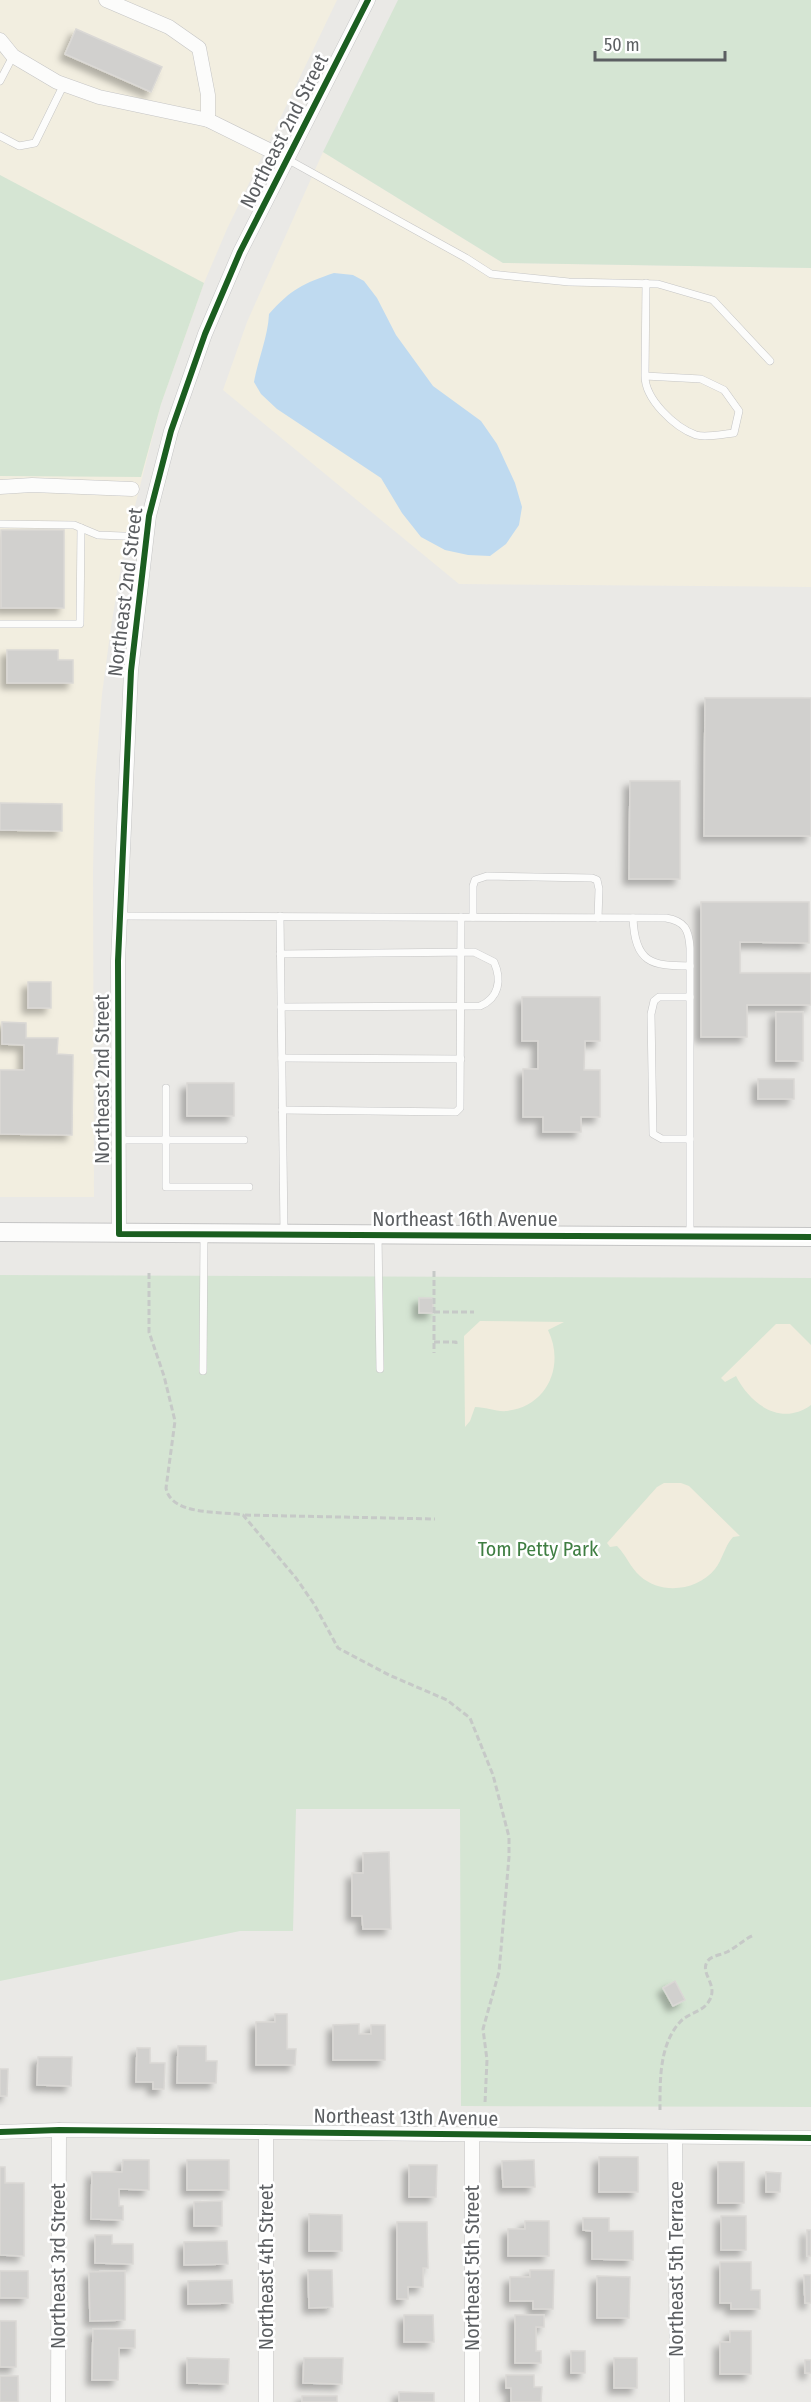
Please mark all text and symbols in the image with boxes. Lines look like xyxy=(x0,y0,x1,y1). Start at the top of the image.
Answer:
scale bar xyxy=(595,24,726,62)
text: 50 m xyxy=(604,34,640,56)
street label: Northeast 2nd Street xyxy=(235,49,333,212)
street label: Northeast 2nd Street xyxy=(103,506,147,678)
street label: Northeast 2nd Street xyxy=(90,994,114,1164)
street label: Northeast 16th Avenue xyxy=(372,1207,558,1231)
park label: Tom Petty Park xyxy=(478,1537,599,1561)
street label: Northeast 13th Avenue xyxy=(314,2103,498,2131)
street label: Northeast 5th Terrace xyxy=(664,2181,688,2357)
street label: Northeast 3rd Street xyxy=(46,2183,70,2349)
street label: Northeast 4th Street xyxy=(254,2183,278,2350)
street label: Northeast 5th Street xyxy=(460,2185,484,2351)

